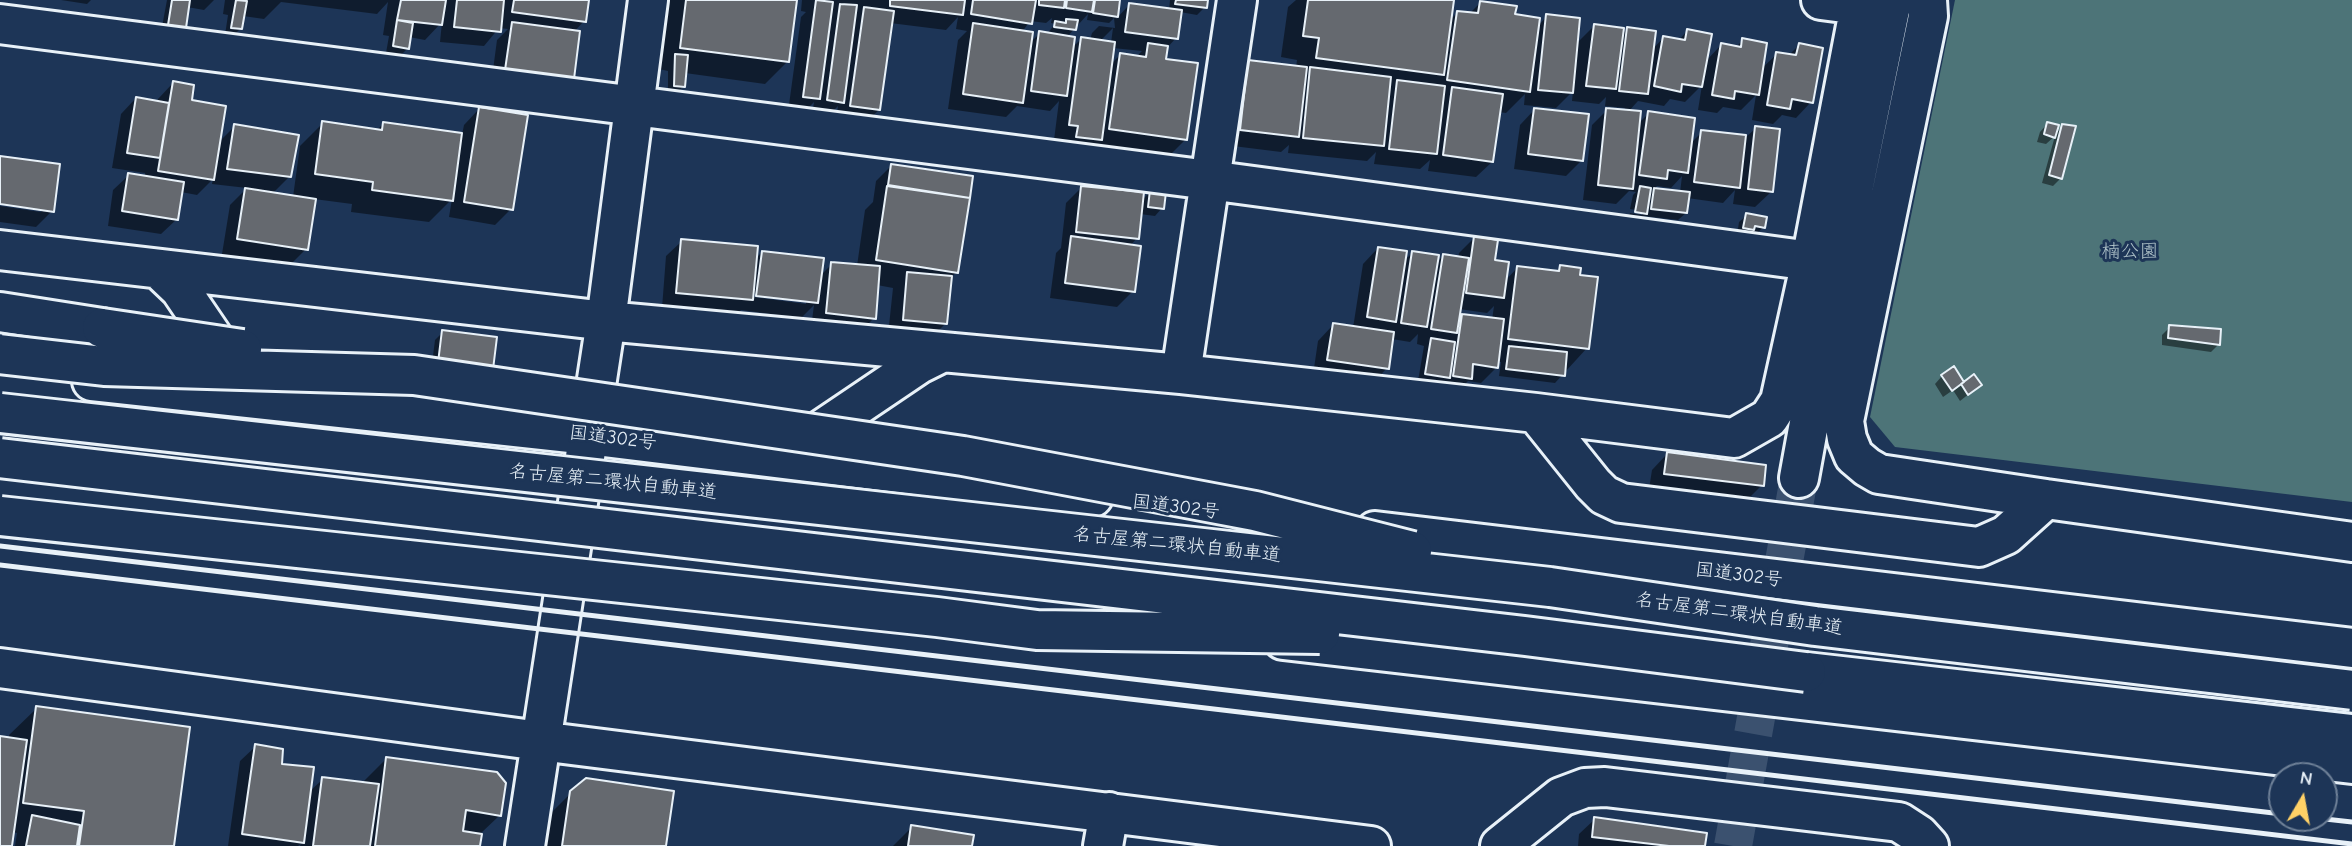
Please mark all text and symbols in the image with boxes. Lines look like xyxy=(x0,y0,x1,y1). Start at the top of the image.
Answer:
park label: 楠公園 xyxy=(2102,241,2158,263)
street label: 国道302号 xyxy=(568,421,658,455)
street label: 名古屋第二環状自動車道 xyxy=(508,460,718,504)
street label: 国道302号 xyxy=(1131,490,1221,524)
street label: 名古屋第二環状自動車道 xyxy=(1072,523,1282,567)
street label: 国道302号 xyxy=(1694,558,1784,592)
street label: 名古屋第二環状自動車道 xyxy=(1634,588,1844,640)
north arrow xyxy=(2268,762,2338,832)
text: N xyxy=(2298,766,2314,790)

